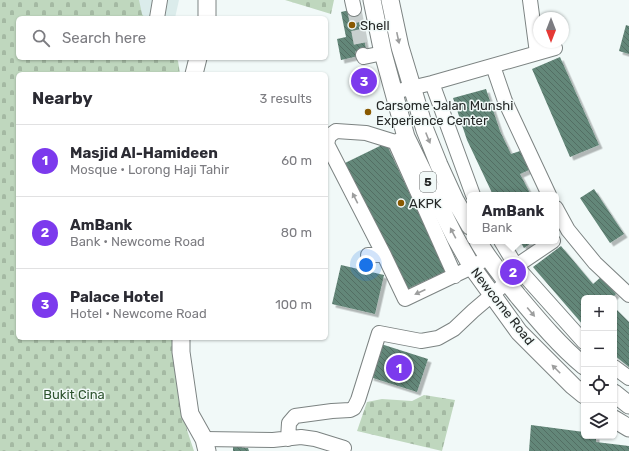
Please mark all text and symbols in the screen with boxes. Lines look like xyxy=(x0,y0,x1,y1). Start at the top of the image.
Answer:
north arrow xyxy=(533,12,569,48)
search box xyxy=(16,16,328,60)
place label: Shell xyxy=(360,18,390,33)
marker: Shell xyxy=(347,20,357,30)
icon: search xyxy=(30,27,52,49)
text: Search here xyxy=(62,29,146,47)
one-way arrow xyxy=(396,32,402,44)
pin: 3 xyxy=(351,66,377,96)
text: Nearby xyxy=(32,88,93,108)
text: 3 results xyxy=(260,91,312,106)
place label: Carsome Jalan Munshi Experience Center xyxy=(376,98,513,128)
marker: Carsome Jalan Munshi Experience Center xyxy=(363,107,373,117)
one-way arrow xyxy=(426,133,432,145)
text: Masjid Al-Hamideen xyxy=(70,144,218,162)
text: 1 xyxy=(42,153,48,168)
text: 60 m xyxy=(281,153,312,168)
text: Mosque · Lorong Haji Tahir xyxy=(70,162,229,177)
road number: 5 xyxy=(420,172,436,192)
one-way arrow xyxy=(351,192,358,203)
popup xyxy=(467,192,559,244)
place label: AKPK xyxy=(409,196,442,211)
marker: AKPK xyxy=(396,198,406,208)
text: AmBank xyxy=(482,202,544,220)
text: AmBank xyxy=(70,216,132,234)
text: Bank xyxy=(482,220,512,235)
text: 2 xyxy=(41,225,49,240)
text: 80 m xyxy=(281,225,312,240)
one-way arrow xyxy=(450,227,456,239)
text: Bank · Newcome Road xyxy=(70,234,205,249)
your location xyxy=(356,255,376,275)
pin: 2 xyxy=(500,257,526,287)
street label: Newcome Road xyxy=(468,265,537,348)
text: Palace Hotel xyxy=(70,288,163,306)
one-way arrow xyxy=(414,289,426,295)
map controls xyxy=(581,295,617,439)
button: + xyxy=(581,295,617,331)
text: 3 xyxy=(41,297,49,312)
text: 100 m xyxy=(275,297,312,312)
text: Hotel · Newcome Road xyxy=(70,306,207,321)
one-way arrow xyxy=(527,306,536,317)
button: − xyxy=(581,331,617,367)
pin: 1 xyxy=(386,353,412,383)
one-way arrow xyxy=(551,364,560,374)
button: locate xyxy=(581,367,617,403)
park label: Bukit Cina xyxy=(43,387,105,402)
button: layers xyxy=(581,403,617,439)

